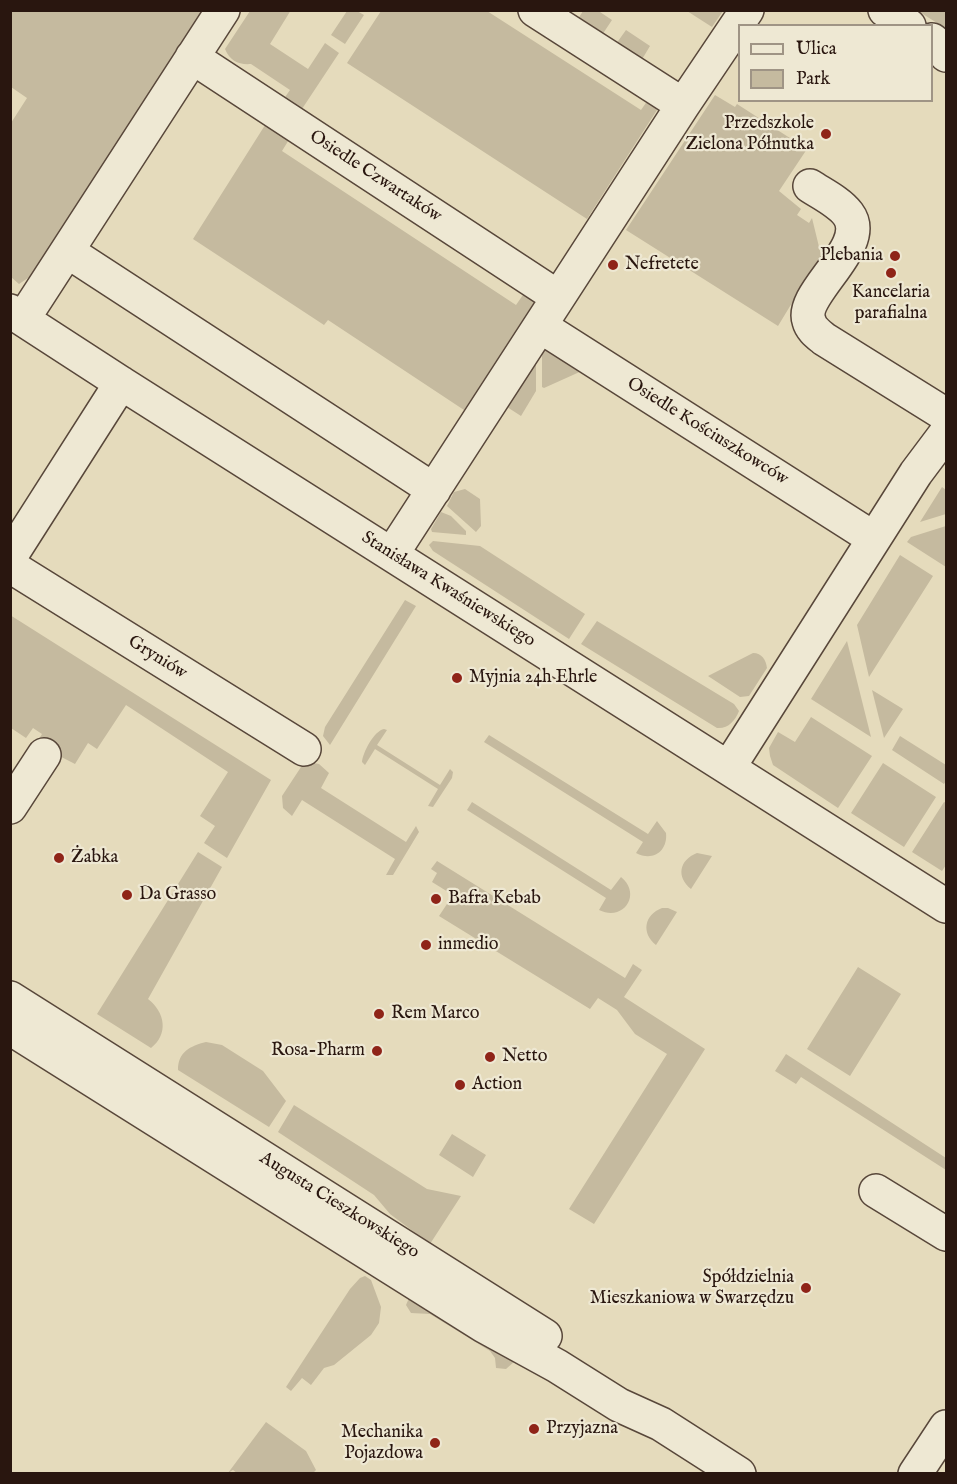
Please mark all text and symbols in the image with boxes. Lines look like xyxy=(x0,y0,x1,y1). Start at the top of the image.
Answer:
legend xyxy=(738,24,933,102)
text: Ulica xyxy=(796,38,837,61)
text: Park xyxy=(796,68,830,91)
place label: Przedszkole Zielona Półnutka xyxy=(685,113,814,156)
street label: Osiedle Czwartaków xyxy=(305,126,445,228)
marker: Przedszkole Zielona Półnutka xyxy=(819,127,833,141)
place label: Plebania xyxy=(820,245,883,267)
marker: Plebania xyxy=(888,249,902,263)
place label: Nefretete xyxy=(625,254,699,276)
marker: Nefretete xyxy=(606,258,620,272)
marker: Kancelaria parafialna xyxy=(884,266,898,280)
place label: Kancelaria parafialna xyxy=(852,282,930,324)
street label: Osiedle Kościuszkowców xyxy=(622,374,792,490)
street label: Stanisława Kwaśniewskiego xyxy=(357,528,539,652)
street label: Gryniów xyxy=(124,632,190,684)
place label: Myjnia 24h Ehrle xyxy=(469,667,597,689)
marker: Myjnia 24h Ehrle xyxy=(450,671,464,685)
place label: Żabka xyxy=(71,847,118,869)
marker: Żabka xyxy=(52,851,66,865)
place label: Da Grasso xyxy=(139,884,216,906)
marker: Da Grasso xyxy=(120,888,134,902)
place label: Bafra Kebab xyxy=(448,888,541,910)
marker: Bafra Kebab xyxy=(429,892,443,906)
place label: inmedio xyxy=(438,934,499,956)
marker: inmedio xyxy=(419,938,433,952)
place label: Rem Marco xyxy=(391,1003,479,1025)
marker: Rem Marco xyxy=(372,1007,386,1021)
place label: Rosa-Pharm xyxy=(271,1040,365,1062)
marker: Rosa-Pharm xyxy=(370,1044,384,1058)
place label: Netto xyxy=(502,1046,547,1068)
marker: Netto xyxy=(483,1050,497,1064)
place label: Action xyxy=(472,1074,522,1096)
marker: Action xyxy=(453,1078,467,1092)
street label: Augusta Cieszkowskiego xyxy=(255,1148,423,1264)
place label: Spółdzielnia Mieszkaniowa w Swarzędzu xyxy=(590,1267,794,1310)
marker: Spółdzielnia Mieszkaniowa w Swarzędzu xyxy=(799,1281,813,1295)
place label: Przyjazna xyxy=(546,1418,618,1440)
place label: Mechanika Pojazdowa xyxy=(341,1422,423,1464)
marker: Przyjazna xyxy=(527,1422,541,1436)
marker: Mechanika Pojazdowa xyxy=(428,1436,442,1450)

